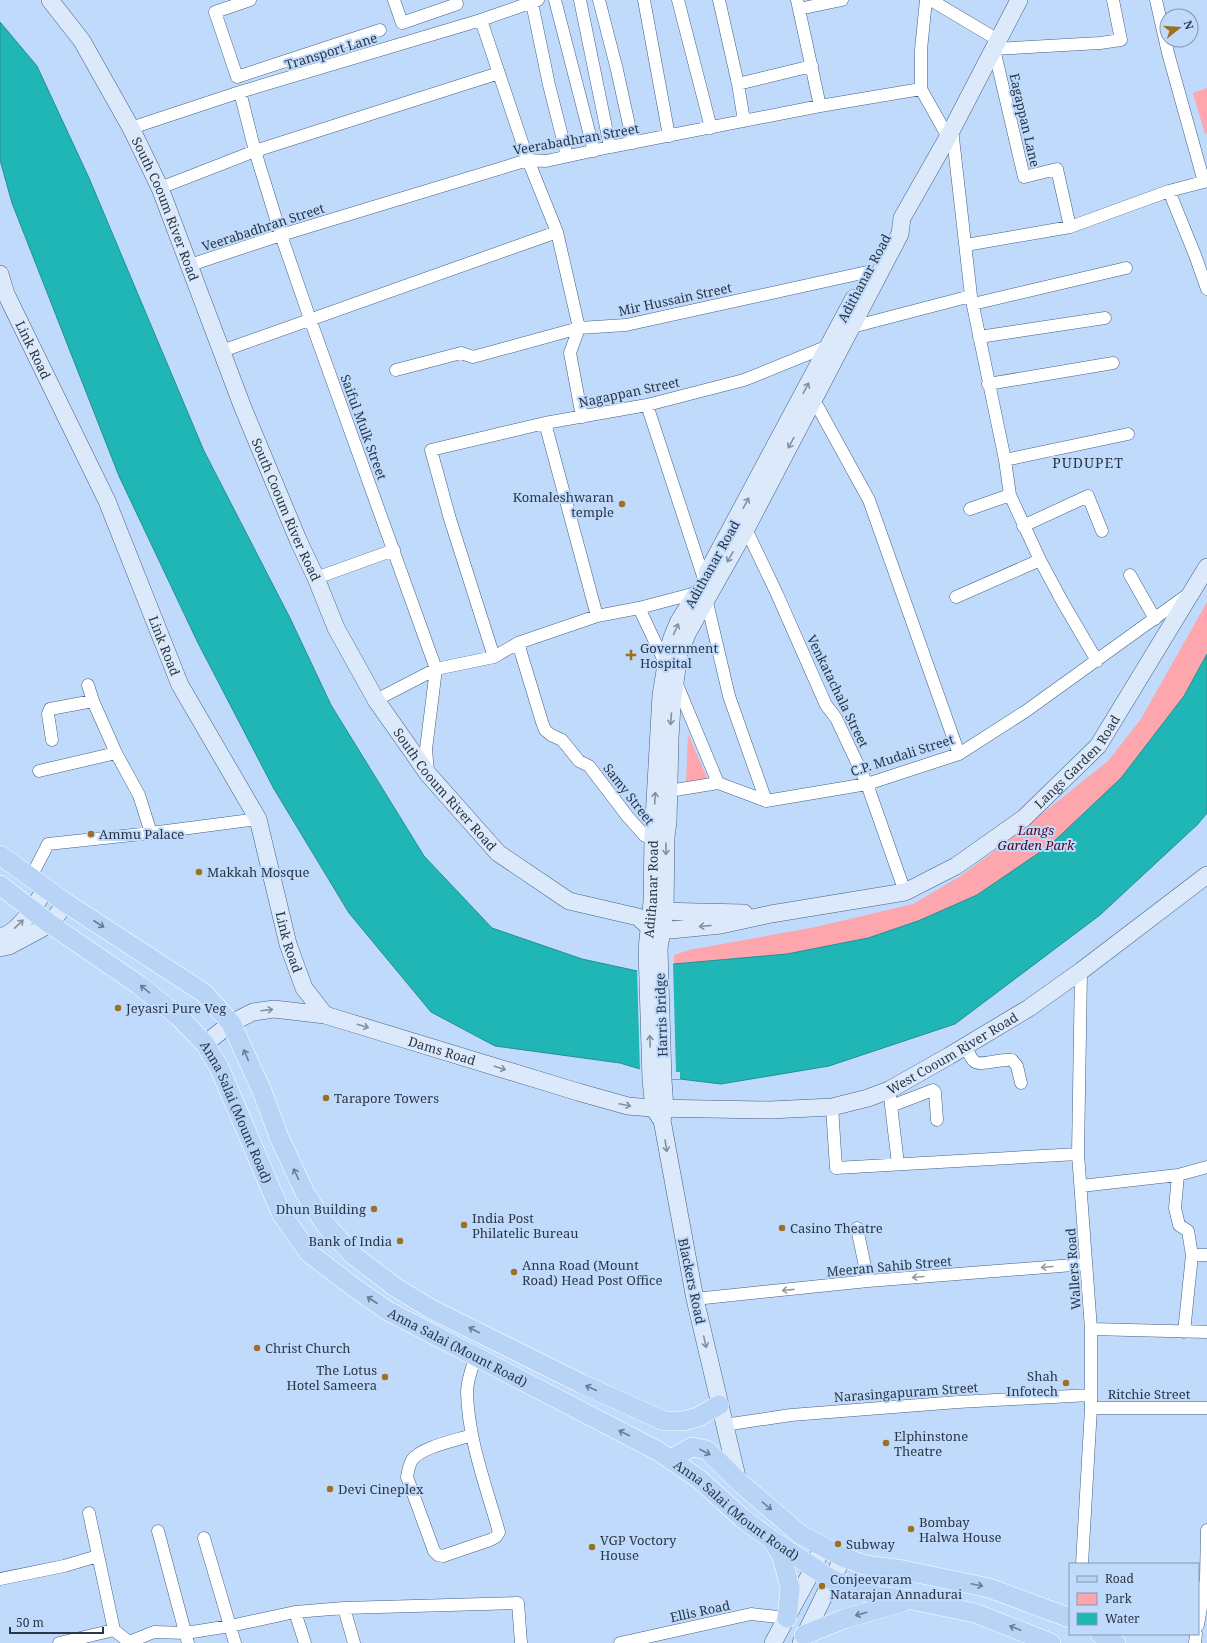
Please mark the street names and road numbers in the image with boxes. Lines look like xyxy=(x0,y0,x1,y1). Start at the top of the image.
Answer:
street label: Transport Lane xyxy=(283,28,379,74)
street label: Eagappan Lane xyxy=(1005,71,1045,169)
street label: Veerabadhran Street xyxy=(511,119,641,159)
street label: South Cooum River Road xyxy=(128,134,203,283)
street label: Veerabadhran Street xyxy=(199,199,327,255)
street label: Adithanar Road xyxy=(833,231,895,325)
street label: Mir Hussain Street xyxy=(617,278,734,320)
street label: Link Road xyxy=(11,318,55,382)
street label: Saiful Mulk Street xyxy=(337,372,392,483)
street label: Nagappan Street xyxy=(577,372,682,411)
street label: South Cooum River Road xyxy=(248,435,325,584)
street label: Adithanar Road xyxy=(680,517,744,611)
street label: Link Road xyxy=(144,613,184,678)
street label: Venkatachala Street xyxy=(803,632,873,751)
street label: Langs Garden Road xyxy=(1030,711,1124,812)
street label: South Cooum River Road xyxy=(389,724,501,855)
street label: C.P. Mudali Street xyxy=(848,730,956,780)
street label: Samy Street xyxy=(599,760,659,829)
street label: Adithanar Road xyxy=(639,840,662,939)
street label: Link Road xyxy=(271,910,307,975)
street label: Harris Bridge xyxy=(651,973,671,1057)
street label: West Cooum River Road xyxy=(884,1008,1021,1098)
street label: Dams Road xyxy=(406,1032,478,1069)
street label: Anna Salai (Mount Road) xyxy=(196,1037,276,1186)
street label: Wallers Road xyxy=(1061,1228,1085,1310)
street label: Blackers Road xyxy=(674,1236,710,1326)
street label: Meeran Sahib Street xyxy=(826,1252,953,1280)
street label: Anna Salai (Mount Road) xyxy=(385,1304,531,1391)
street label: Narasingapuram Street xyxy=(833,1378,979,1406)
street label: Ritchie Street xyxy=(1108,1385,1191,1403)
street label: Anna Salai (Mount Road) xyxy=(670,1455,803,1565)
street label: Ellis Road xyxy=(668,1596,732,1626)

